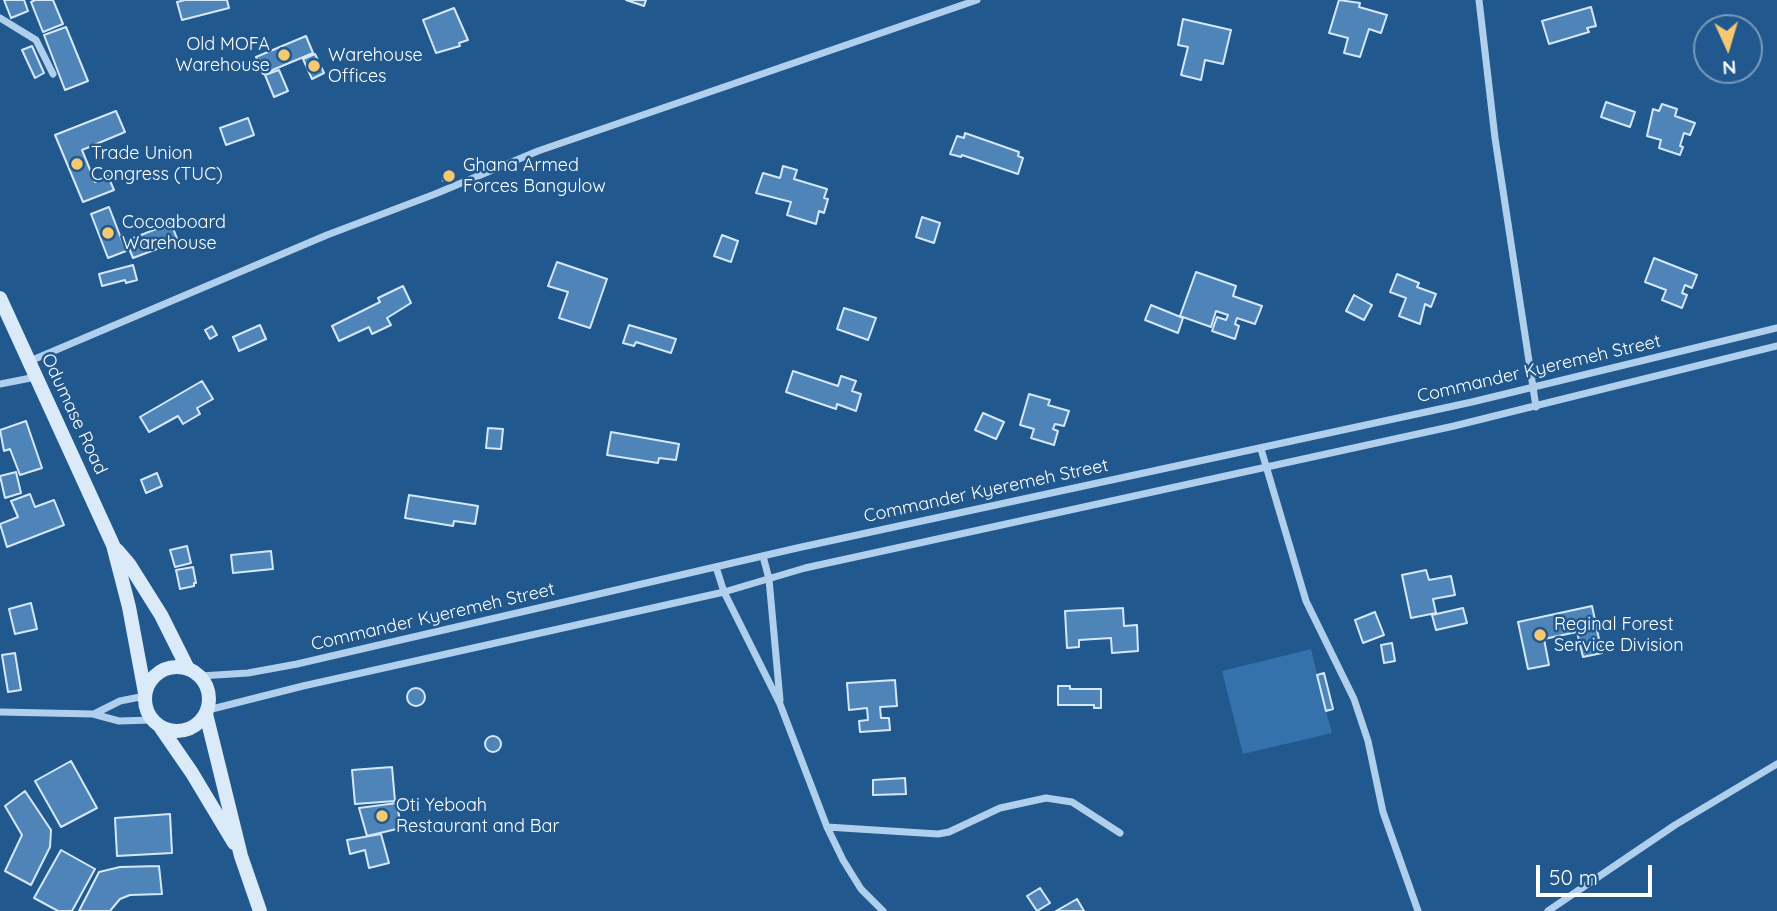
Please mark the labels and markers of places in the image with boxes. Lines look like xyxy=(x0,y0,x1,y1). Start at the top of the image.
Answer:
place label: Old MOFA Warehouse xyxy=(175,34,270,76)
place label: Warehouse Offices xyxy=(328,45,423,88)
marker: Old MOFA Warehouse xyxy=(276,47,292,63)
marker: Warehouse Offices xyxy=(306,58,322,74)
place label: Trade Union Congress (TUC) xyxy=(91,143,223,186)
place label: Ghana Armed Forces Bangulow xyxy=(463,155,606,198)
marker: Trade Union Congress (TUC) xyxy=(69,156,85,172)
marker: Ghana Armed Forces Bangulow xyxy=(441,168,457,184)
place label: Cocoaboard Warehouse xyxy=(122,212,226,255)
marker: Cocoaboard Warehouse xyxy=(100,225,116,241)
place label: Reginal Forest Service Division xyxy=(1554,614,1684,656)
marker: Reginal Forest Service Division xyxy=(1532,627,1548,643)
place label: Oti Yeboah Restaurant and Bar xyxy=(396,795,559,838)
marker: Oti Yeboah Restaurant and Bar xyxy=(374,808,390,824)

